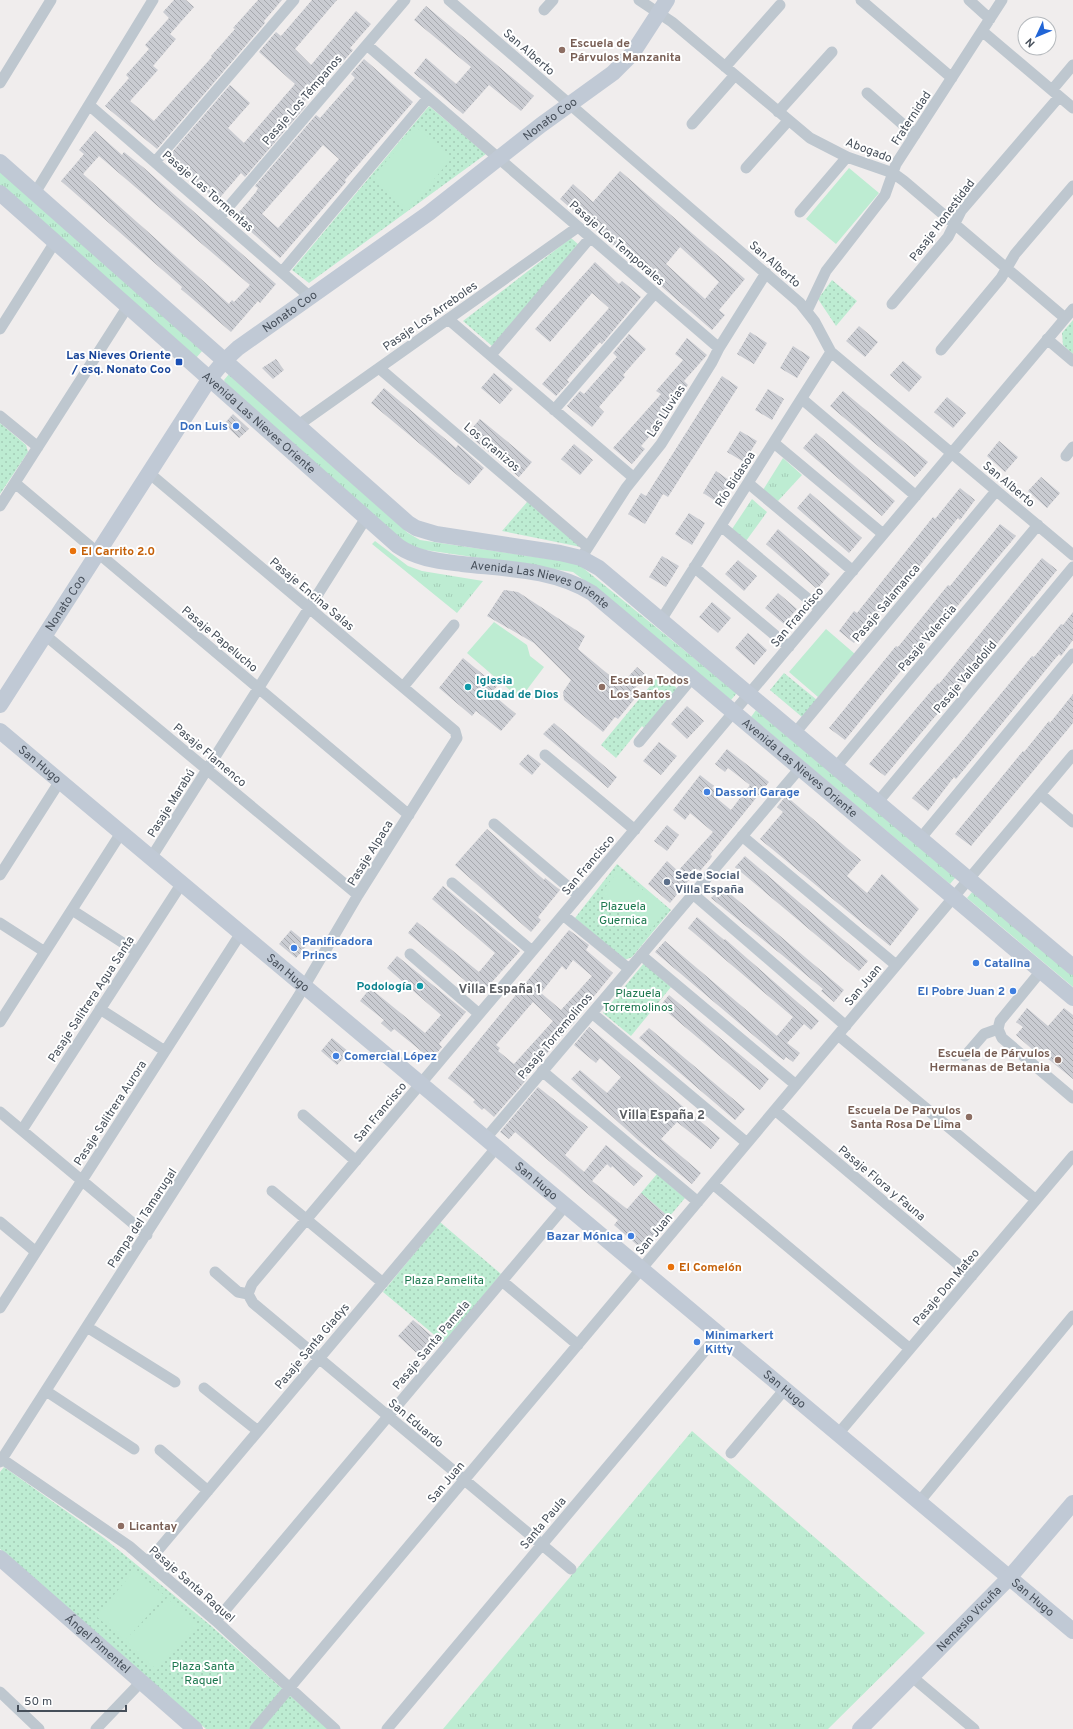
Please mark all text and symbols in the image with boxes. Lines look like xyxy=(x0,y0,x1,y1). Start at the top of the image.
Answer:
north arrow xyxy=(1017,16,1057,56)
street label: San Alberto xyxy=(499,26,558,80)
text: N xyxy=(1023,35,1038,50)
place label: Escuela de Párvulos Manzanita xyxy=(570,36,681,66)
marker: Escuela de Párvulos Manzanita xyxy=(557,45,567,55)
street label: Pasaje Los Témpanos xyxy=(259,52,346,149)
street label: Fraternidad xyxy=(888,88,935,149)
street label: Nonato Coo xyxy=(520,94,581,145)
street label: Abogado xyxy=(843,135,895,167)
street label: Pasaje Las Tormentas xyxy=(158,148,256,236)
street label: Pasaje Honestidad xyxy=(907,176,979,265)
street label: Pasaje Los Temporales xyxy=(565,198,668,290)
street label: San Alberto xyxy=(745,238,804,292)
street label: Pasaje Los Arreboles xyxy=(380,278,481,355)
street label: Nonato Coo xyxy=(260,287,321,337)
place label: Las Nieves Oriente / esq. Nonato Coo xyxy=(66,348,171,378)
marker: Las Nieves Oriente / esq. Nonato Coo xyxy=(174,357,184,367)
street label: Avenida Las Nieves Oriente xyxy=(198,369,318,478)
street label: Las Lluvias xyxy=(644,382,690,441)
place label: Don Luis xyxy=(180,419,228,435)
street label: Los Granizos xyxy=(460,420,523,476)
marker: Don Luis xyxy=(231,421,241,431)
street label: Río Bidasoa xyxy=(712,449,760,510)
street label: San Alberto xyxy=(979,458,1038,511)
place label: El Carrito 2.0 xyxy=(81,544,155,560)
marker: El Carrito 2.0 xyxy=(68,546,78,556)
street label: Pasaje Encina Salas xyxy=(266,555,357,635)
street label: Avenida Las Nieves Oriente xyxy=(470,558,612,613)
street label: Pasaje Salamanca xyxy=(849,561,924,646)
street label: Nonato Coo xyxy=(42,572,90,635)
street label: San Francisco xyxy=(768,584,828,651)
street label: Pasaje Valencia xyxy=(895,602,961,676)
street label: Pasaje Papelucho xyxy=(178,603,261,677)
street label: Pasaje Valladolid xyxy=(931,638,1001,717)
place label: Iglesia Ciudad de Dios xyxy=(476,673,559,703)
place label: Escuela Todos Los Santos xyxy=(610,673,689,703)
marker: Iglesia Ciudad de Dios xyxy=(463,682,473,692)
marker: Escuela Todos Los Santos xyxy=(597,682,607,692)
street label: Avenida Las Nieves Oriente xyxy=(738,715,860,822)
street label: Pasaje Flamenco xyxy=(169,720,250,791)
street label: San Hugo xyxy=(14,742,64,788)
street label: Pasaje Marabú xyxy=(144,766,199,841)
place label: Dassori Garage xyxy=(715,785,800,801)
marker: Dassori Garage xyxy=(702,787,712,797)
street label: Pasaje Alpaca xyxy=(344,818,397,889)
street label: San Francisco xyxy=(559,832,619,899)
place label: Sede Social Villa España xyxy=(675,868,744,898)
marker: Sede Social Villa España xyxy=(662,877,672,887)
park label: Plazuela Guernica xyxy=(599,899,647,929)
street label: Pasaje Salitrera Agua Santa xyxy=(45,933,139,1066)
place label: Panificadora Princs xyxy=(302,934,373,964)
marker: Panificadora Princs xyxy=(289,943,299,953)
street label: San Hugo xyxy=(262,951,313,996)
place label: Catalina xyxy=(984,956,1030,972)
marker: Catalina xyxy=(971,958,981,968)
street label: San Juan xyxy=(842,961,886,1010)
place label: Podología xyxy=(357,979,412,995)
marker: Podología xyxy=(415,981,425,991)
district label: Villa España 1 xyxy=(458,982,542,998)
place label: El Pobre Juan 2 xyxy=(918,984,1005,1000)
park label: Plazuela Torremolinos xyxy=(603,986,673,1016)
marker: El Pobre Juan 2 xyxy=(1008,986,1018,996)
street label: Pasaje Torremolinos xyxy=(515,990,597,1083)
place label: Escuela de Párvulos Hermanas de Betania xyxy=(930,1046,1050,1076)
place label: Comercial López xyxy=(344,1049,437,1065)
marker: Comercial López xyxy=(331,1051,341,1061)
marker: Escuela de Párvulos Hermanas de Betania xyxy=(1053,1055,1063,1065)
street label: Pasaje Salitrera Aurora xyxy=(71,1058,151,1169)
street label: San Francisco xyxy=(351,1079,411,1146)
place label: Escuela De Parvulos Santa Rosa De Lima xyxy=(847,1103,961,1133)
district label: Villa España 2 xyxy=(619,1108,705,1124)
marker: Escuela De Parvulos Santa Rosa De Lima xyxy=(964,1112,974,1122)
street label: Pasaje Flora y Fauna xyxy=(834,1142,928,1225)
street label: San Hugo xyxy=(511,1159,561,1205)
street label: Pampa del Tamarugal xyxy=(105,1166,181,1271)
street label: San Juan xyxy=(633,1210,677,1259)
place label: Bazar Mónica xyxy=(547,1229,623,1245)
marker: Bazar Mónica xyxy=(626,1231,636,1241)
street label: Pasaje Don Mateo xyxy=(910,1246,984,1329)
place label: El Comelón xyxy=(679,1260,742,1276)
marker: El Comelón xyxy=(666,1262,676,1272)
park label: Plaza Pamelita xyxy=(404,1273,484,1289)
street label: Pasaje Santa Pamela xyxy=(390,1298,474,1394)
street label: Pasaje Santa Gladys xyxy=(272,1300,354,1393)
place label: Minimarkert Kitty xyxy=(705,1328,774,1358)
marker: Minimarkert Kitty xyxy=(692,1337,702,1347)
street label: San Hugo xyxy=(759,1367,809,1413)
street label: San Eduardo xyxy=(384,1396,447,1452)
street label: San Juan xyxy=(425,1458,469,1507)
street label: Santa Paula xyxy=(517,1494,570,1553)
place label: Licantay xyxy=(129,1519,178,1535)
marker: Licantay xyxy=(116,1521,126,1531)
street label: Pasaje Santa Raquel xyxy=(145,1543,238,1627)
street label: San Hugo xyxy=(1007,1575,1057,1621)
street label: Nemesio Vicuña xyxy=(934,1583,1006,1656)
street label: Ángel Pimentel xyxy=(61,1611,133,1678)
park label: Plaza Santa Raquel xyxy=(171,1659,235,1689)
scale bar xyxy=(18,1687,126,1713)
text: 50 m xyxy=(24,1694,52,1710)

